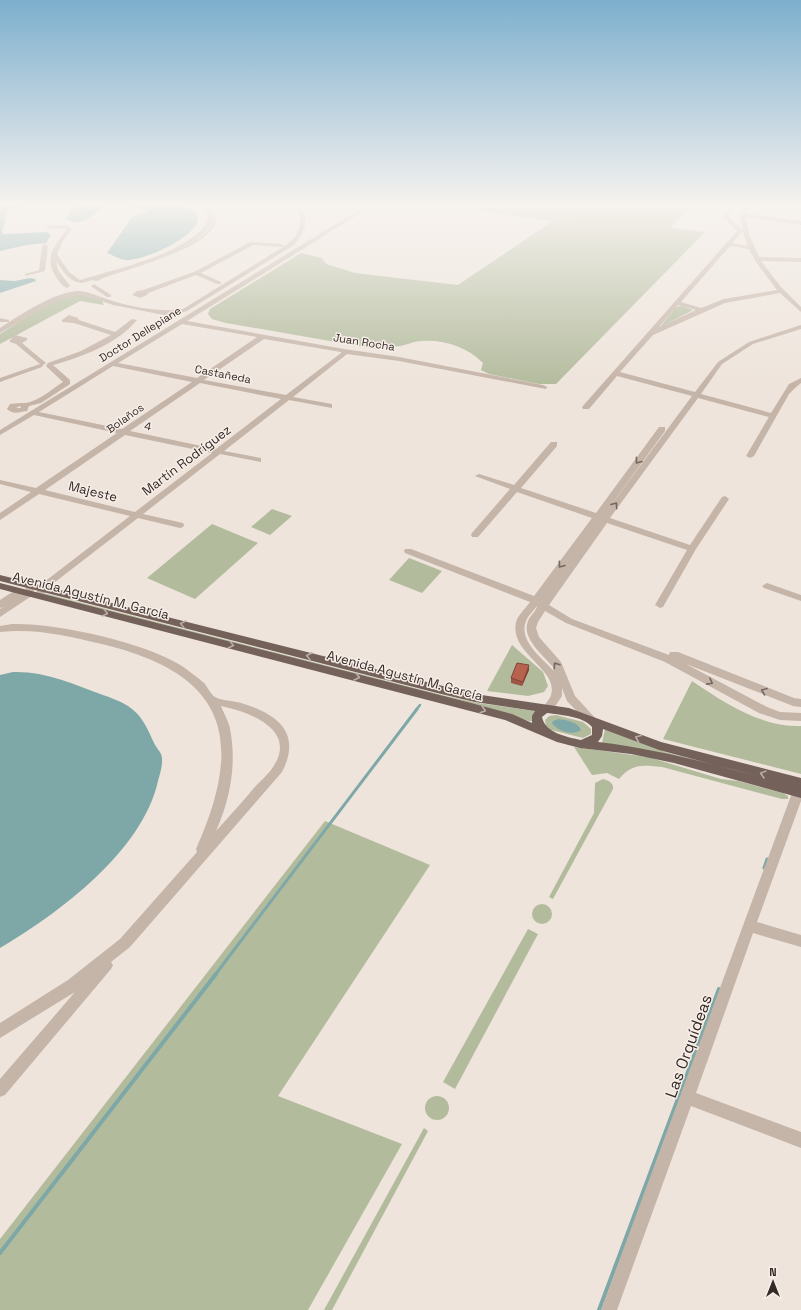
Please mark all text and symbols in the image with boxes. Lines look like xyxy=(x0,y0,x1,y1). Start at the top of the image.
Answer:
street label: Doctor Dellepiane xyxy=(96,303,184,365)
street label: Juan Rocha xyxy=(332,330,397,354)
street label: Castañeda xyxy=(194,362,253,386)
street label: Bolaños xyxy=(104,400,147,436)
street label: 4 xyxy=(143,418,153,434)
street label: Martín Rodríguez xyxy=(138,421,234,499)
one-way arrow xyxy=(636,456,643,463)
street label: Majeste xyxy=(67,477,119,506)
one-way arrow xyxy=(610,503,617,510)
one-way arrow xyxy=(559,561,566,568)
street label: Avenida Agustín M. García xyxy=(11,568,171,623)
one-way arrow xyxy=(102,608,108,616)
one-way arrow xyxy=(180,620,187,628)
one-way arrow xyxy=(227,640,234,649)
street label: Avenida Agustín M. García xyxy=(325,646,485,705)
one-way arrow xyxy=(306,653,312,661)
one-way arrow xyxy=(553,662,561,669)
one-way arrow xyxy=(354,673,360,681)
one-way arrow xyxy=(706,677,713,685)
one-way arrow xyxy=(761,688,769,696)
one-way arrow xyxy=(479,705,486,714)
one-way arrow xyxy=(635,734,642,742)
one-way arrow xyxy=(760,770,766,778)
street label: Las Orquídeas xyxy=(660,992,717,1101)
north arrow xyxy=(753,1262,793,1302)
text: N xyxy=(769,1265,777,1279)

